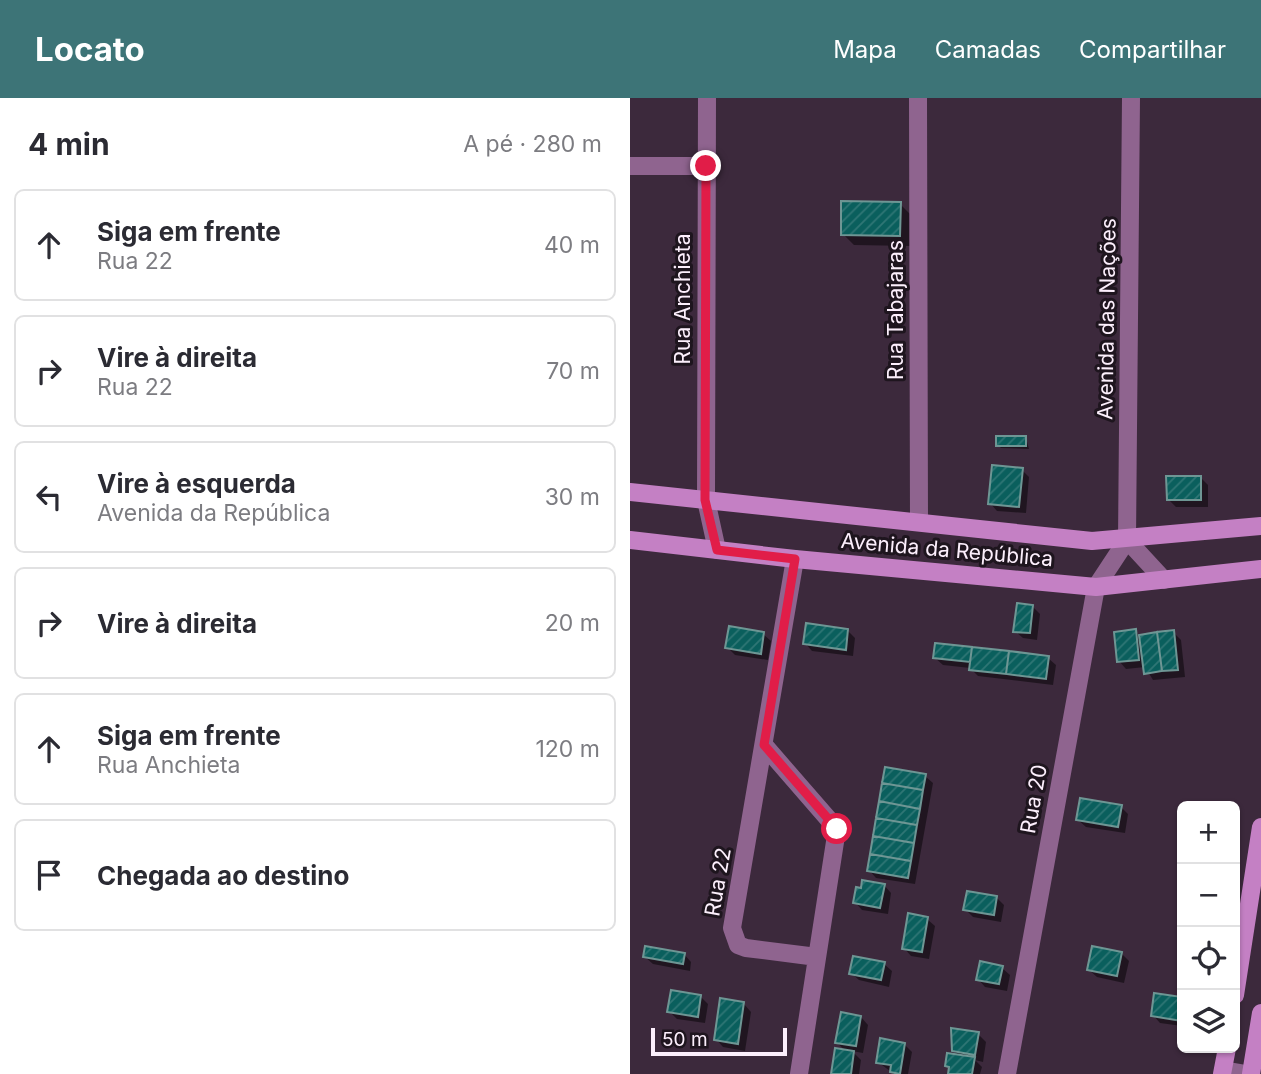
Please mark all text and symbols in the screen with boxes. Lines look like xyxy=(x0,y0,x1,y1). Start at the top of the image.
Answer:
text: Locato xyxy=(35,29,145,69)
text: Mapa xyxy=(833,35,897,64)
text: Camadas xyxy=(935,35,1041,64)
text: Compartilhar xyxy=(1079,35,1226,64)
text: 4 min xyxy=(28,126,110,162)
text: A pé · 280 m xyxy=(463,130,602,158)
route end xyxy=(690,150,721,181)
text: Siga em frente xyxy=(97,216,281,247)
street label: Avenida das Nações xyxy=(1092,218,1121,420)
icon: ahead xyxy=(30,226,68,264)
text: 40 m xyxy=(544,231,600,259)
street label: Rua Anchieta xyxy=(670,233,695,365)
street label: Rua Tabajaras xyxy=(883,240,908,380)
text: Rua 22 xyxy=(97,247,173,275)
text: Vire à direita xyxy=(97,342,257,373)
icon: right xyxy=(30,352,68,390)
text: 70 m xyxy=(546,357,600,385)
text: Rua 22 xyxy=(97,373,173,401)
text: Vire à esquerda xyxy=(97,468,296,499)
icon: left xyxy=(30,478,68,516)
text: 30 m xyxy=(545,483,600,511)
text: Avenida da República xyxy=(97,499,330,527)
street label: Avenida da República xyxy=(840,528,1054,571)
icon: right xyxy=(30,604,68,642)
text: Vire à direita xyxy=(97,608,257,639)
text: 20 m xyxy=(545,609,600,637)
text: Siga em frente xyxy=(97,720,281,751)
icon: ahead xyxy=(30,730,68,768)
text: 120 m xyxy=(535,735,600,763)
text: Rua Anchieta xyxy=(97,751,241,779)
street label: Rua 20 xyxy=(1015,762,1052,835)
map controls xyxy=(1177,801,1240,1053)
button: + xyxy=(1177,801,1240,864)
route start xyxy=(821,813,852,844)
street label: Rua 22 xyxy=(699,846,736,918)
icon: arrive xyxy=(30,856,68,894)
text: Chegada ao destino xyxy=(97,860,349,891)
button: − xyxy=(1177,864,1240,927)
button: locate xyxy=(1177,927,1240,990)
button: layers xyxy=(1177,990,1240,1053)
scale bar xyxy=(651,1025,788,1057)
text: 50 m xyxy=(662,1028,708,1051)

